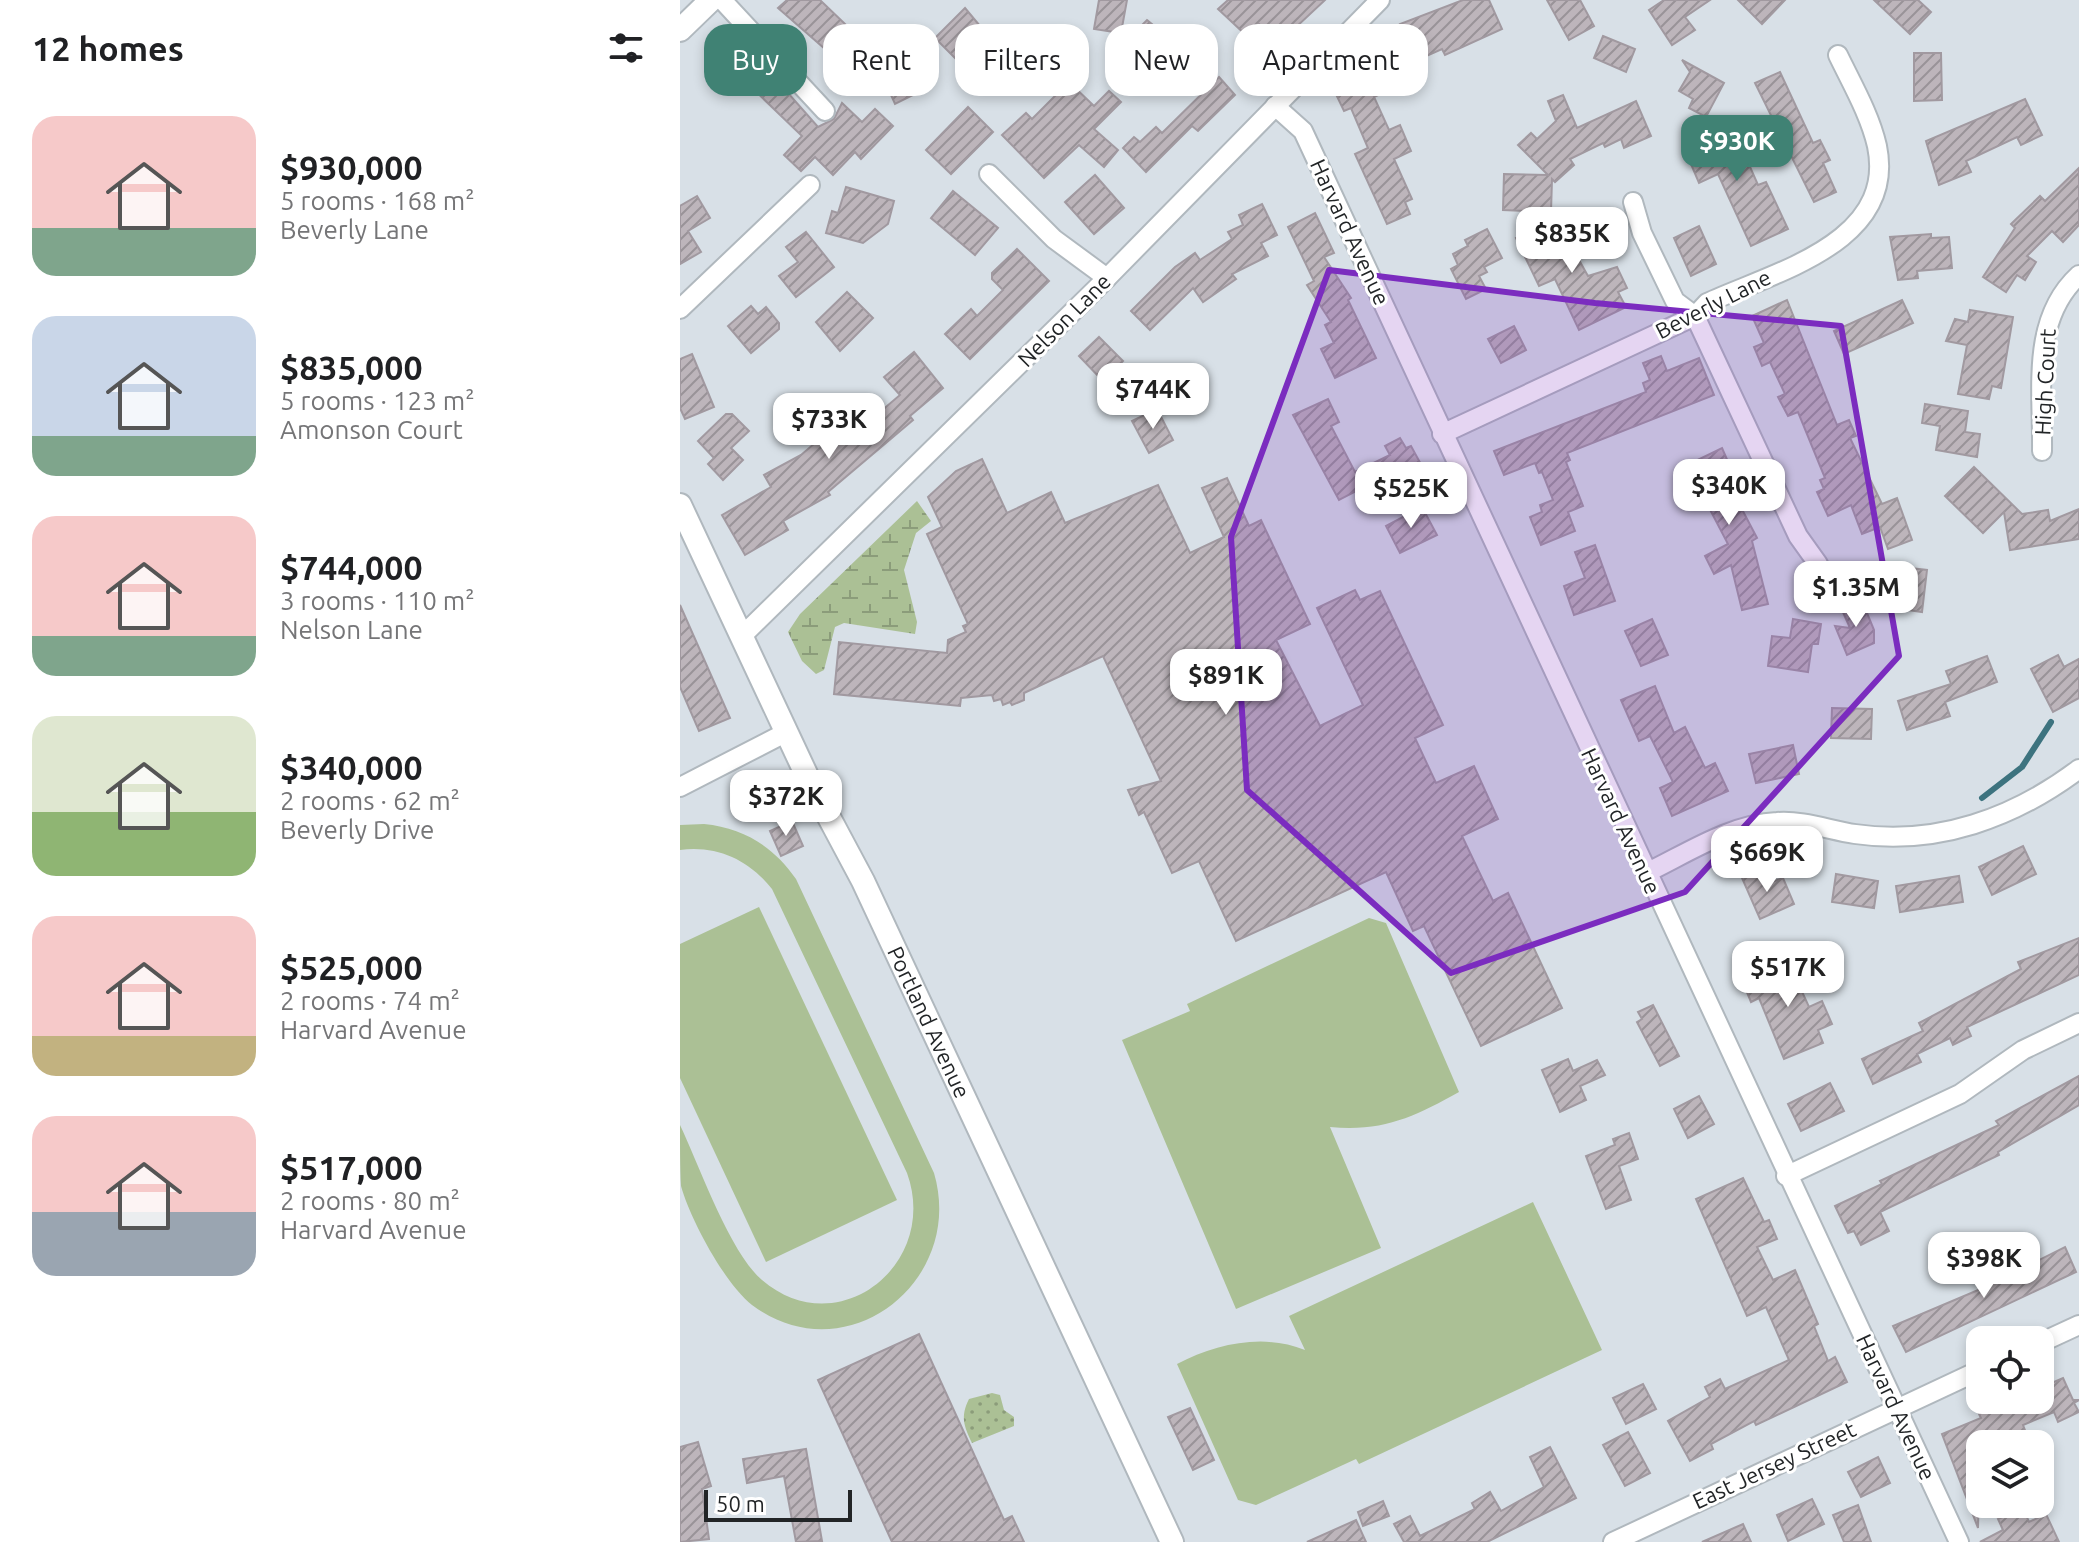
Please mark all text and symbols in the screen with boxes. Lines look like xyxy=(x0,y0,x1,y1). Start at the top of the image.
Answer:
chip: Buy xyxy=(704,24,807,96)
chip: Rent xyxy=(823,24,939,96)
chip: Filters xyxy=(955,24,1089,96)
chip: New xyxy=(1105,24,1218,96)
chip: Apartment xyxy=(1234,24,1428,96)
icon: filters xyxy=(604,26,648,70)
text: 12 homes xyxy=(32,29,184,67)
pin: $930K xyxy=(1681,115,1793,183)
text: $930K xyxy=(1699,126,1775,155)
icon: home xyxy=(96,148,192,244)
text: $930,000 xyxy=(280,148,423,186)
street label: Harvard Avenue xyxy=(1306,155,1395,309)
text: 5 rooms · 168 m² xyxy=(280,186,475,215)
pin: $835K xyxy=(1516,207,1628,275)
text: Beverly Lane xyxy=(280,215,429,244)
text: $835K xyxy=(1534,218,1610,247)
street label: Beverly Lane xyxy=(1651,264,1775,343)
street label: Nelson Lane xyxy=(1012,268,1115,371)
street label: High Court xyxy=(2029,328,2060,436)
icon: home xyxy=(96,348,192,444)
text: $835,000 xyxy=(280,348,423,386)
pin: $744K xyxy=(1097,363,1209,431)
text: $744K xyxy=(1115,374,1191,403)
text: 5 rooms · 123 m² xyxy=(280,386,475,415)
pin: $733K xyxy=(773,393,885,461)
text: $733K xyxy=(791,404,867,433)
text: Amonson Court xyxy=(280,415,463,444)
pin: $340K xyxy=(1673,459,1785,527)
pin: $525K xyxy=(1355,462,1467,530)
text: $340K xyxy=(1691,470,1767,499)
text: $525K xyxy=(1373,473,1449,502)
icon: home xyxy=(96,548,192,644)
text: $744,000 xyxy=(280,548,423,586)
pin: $1.35M xyxy=(1791,561,1921,629)
text: $1.35M xyxy=(1812,572,1900,601)
text: 3 rooms · 110 m² xyxy=(280,586,475,615)
text: Nelson Lane xyxy=(280,615,423,644)
pin: $891K xyxy=(1170,649,1282,717)
text: $891K xyxy=(1188,660,1264,689)
street label: Harvard Avenue xyxy=(1577,744,1666,898)
icon: home xyxy=(96,748,192,844)
text: $340,000 xyxy=(280,748,423,786)
pin: $372K xyxy=(730,770,842,838)
text: $372K xyxy=(748,781,824,810)
text: 2 rooms · 62 m² xyxy=(280,786,460,815)
text: Beverly Drive xyxy=(280,815,434,844)
pin: $669K xyxy=(1711,826,1823,894)
text: $669K xyxy=(1729,837,1805,866)
pin: $517K xyxy=(1732,941,1844,1009)
street label: Portland Avenue xyxy=(883,942,976,1102)
icon: home xyxy=(96,948,192,1044)
text: $525,000 xyxy=(280,948,423,986)
text: $517K xyxy=(1750,952,1826,981)
text: 2 rooms · 74 m² xyxy=(280,986,460,1015)
text: Harvard Avenue xyxy=(280,1015,467,1044)
icon: home xyxy=(96,1148,192,1244)
text: $517,000 xyxy=(280,1148,423,1186)
text: 2 rooms · 80 m² xyxy=(280,1186,460,1215)
text: Harvard Avenue xyxy=(280,1215,467,1244)
pin: $398K xyxy=(1928,1232,2040,1300)
text: $398K xyxy=(1946,1243,2022,1272)
map controls xyxy=(1966,1326,2054,1518)
button: locate xyxy=(1966,1326,2054,1414)
street label: Harvard Avenue xyxy=(1852,1330,1941,1484)
street label: East Jersey Street xyxy=(1688,1416,1860,1513)
button: layers xyxy=(1966,1430,2054,1518)
scale bar xyxy=(704,1486,852,1522)
text: 50 m xyxy=(716,1491,765,1516)

